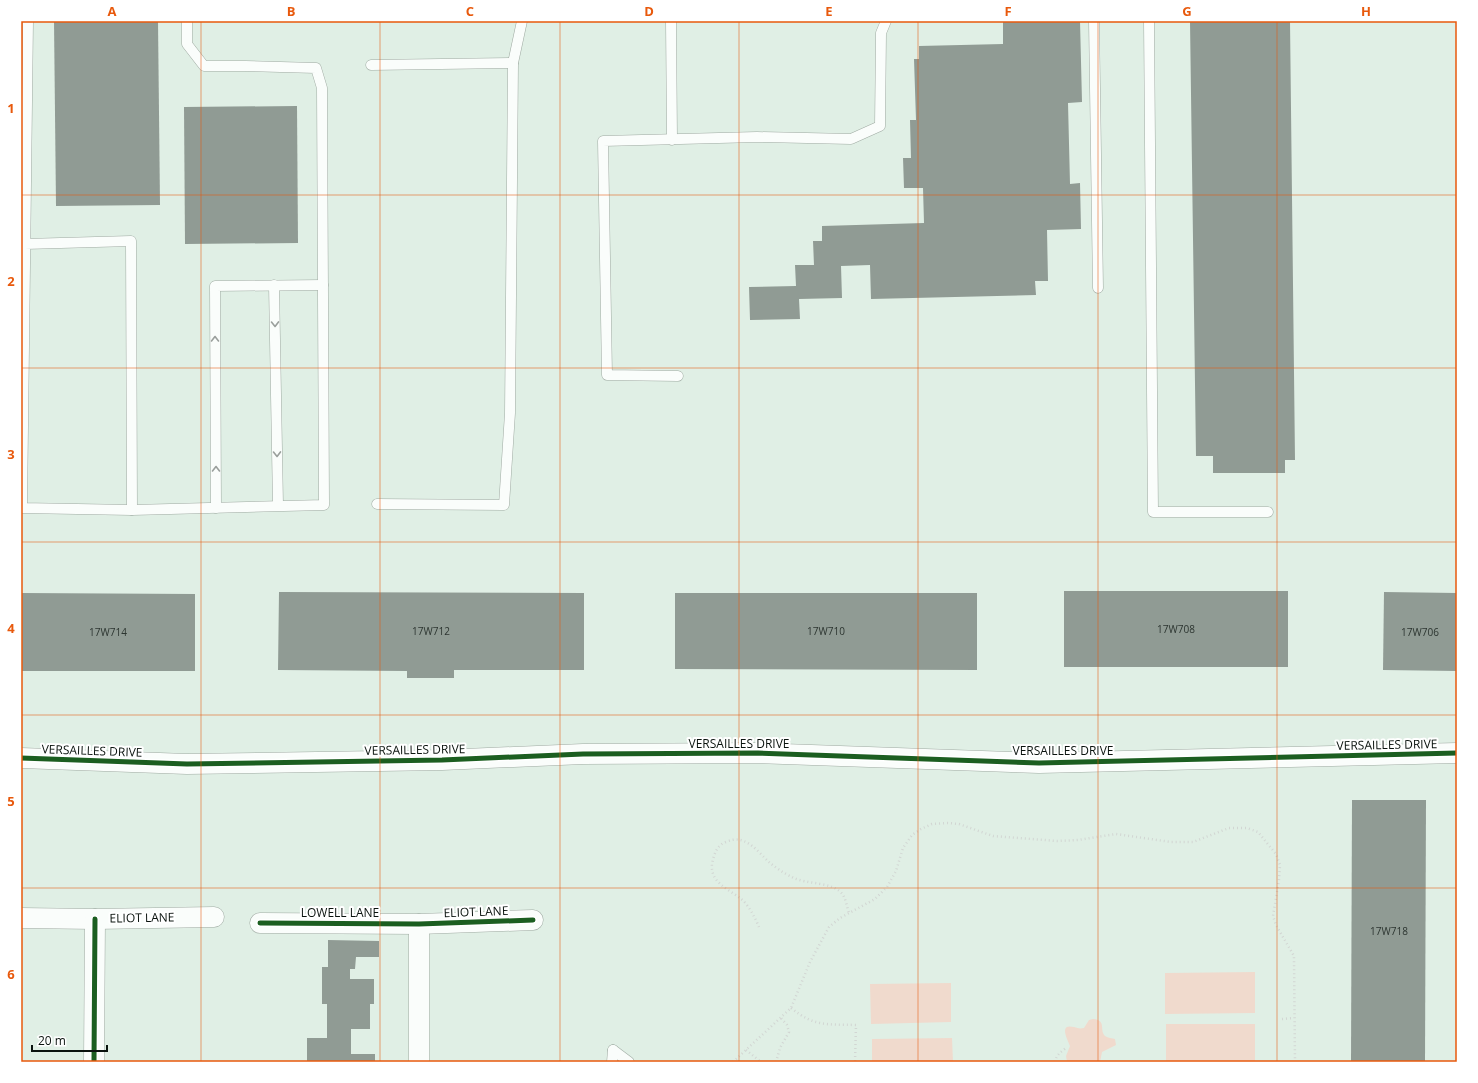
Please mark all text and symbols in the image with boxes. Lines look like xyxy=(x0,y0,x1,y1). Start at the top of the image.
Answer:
text: A xyxy=(108,2,117,20)
text: B xyxy=(287,2,296,20)
text: C xyxy=(466,2,474,20)
text: D xyxy=(644,2,654,20)
text: E xyxy=(825,2,833,20)
text: F xyxy=(1004,2,1012,20)
text: G xyxy=(1182,2,1192,20)
text: H xyxy=(1361,2,1371,20)
text: 1 xyxy=(7,99,15,117)
text: 2 xyxy=(7,272,15,290)
one-way arrow xyxy=(271,321,279,327)
one-way arrow xyxy=(211,336,219,342)
text: 3 xyxy=(7,445,15,463)
one-way arrow xyxy=(273,451,281,457)
one-way arrow xyxy=(212,466,220,472)
text: 4 xyxy=(7,619,15,637)
house number: 17W708 xyxy=(1157,622,1195,636)
house number: 17W712 xyxy=(412,624,450,638)
house number: 17W710 xyxy=(807,624,845,638)
house number: 17W714 xyxy=(89,625,127,639)
house number: 17W706 xyxy=(1401,625,1439,639)
street label: VERSAILLES DRIVE xyxy=(689,735,789,752)
street label: VERSAILLES DRIVE xyxy=(1336,735,1438,754)
street label: VERSAILLES DRIVE xyxy=(41,740,143,761)
street label: VERSAILLES DRIVE xyxy=(364,740,466,759)
street label: VERSAILLES DRIVE xyxy=(1013,742,1113,759)
text: 5 xyxy=(7,792,15,810)
street label: ELIOT LANE xyxy=(443,902,509,921)
street label: LOWELL LANE xyxy=(301,904,379,921)
street label: ELIOT LANE xyxy=(109,908,175,927)
house number: 17W718 xyxy=(1370,924,1408,938)
text: 6 xyxy=(7,965,15,983)
scale bar xyxy=(32,1027,107,1053)
text: 20 m xyxy=(38,1032,66,1049)

